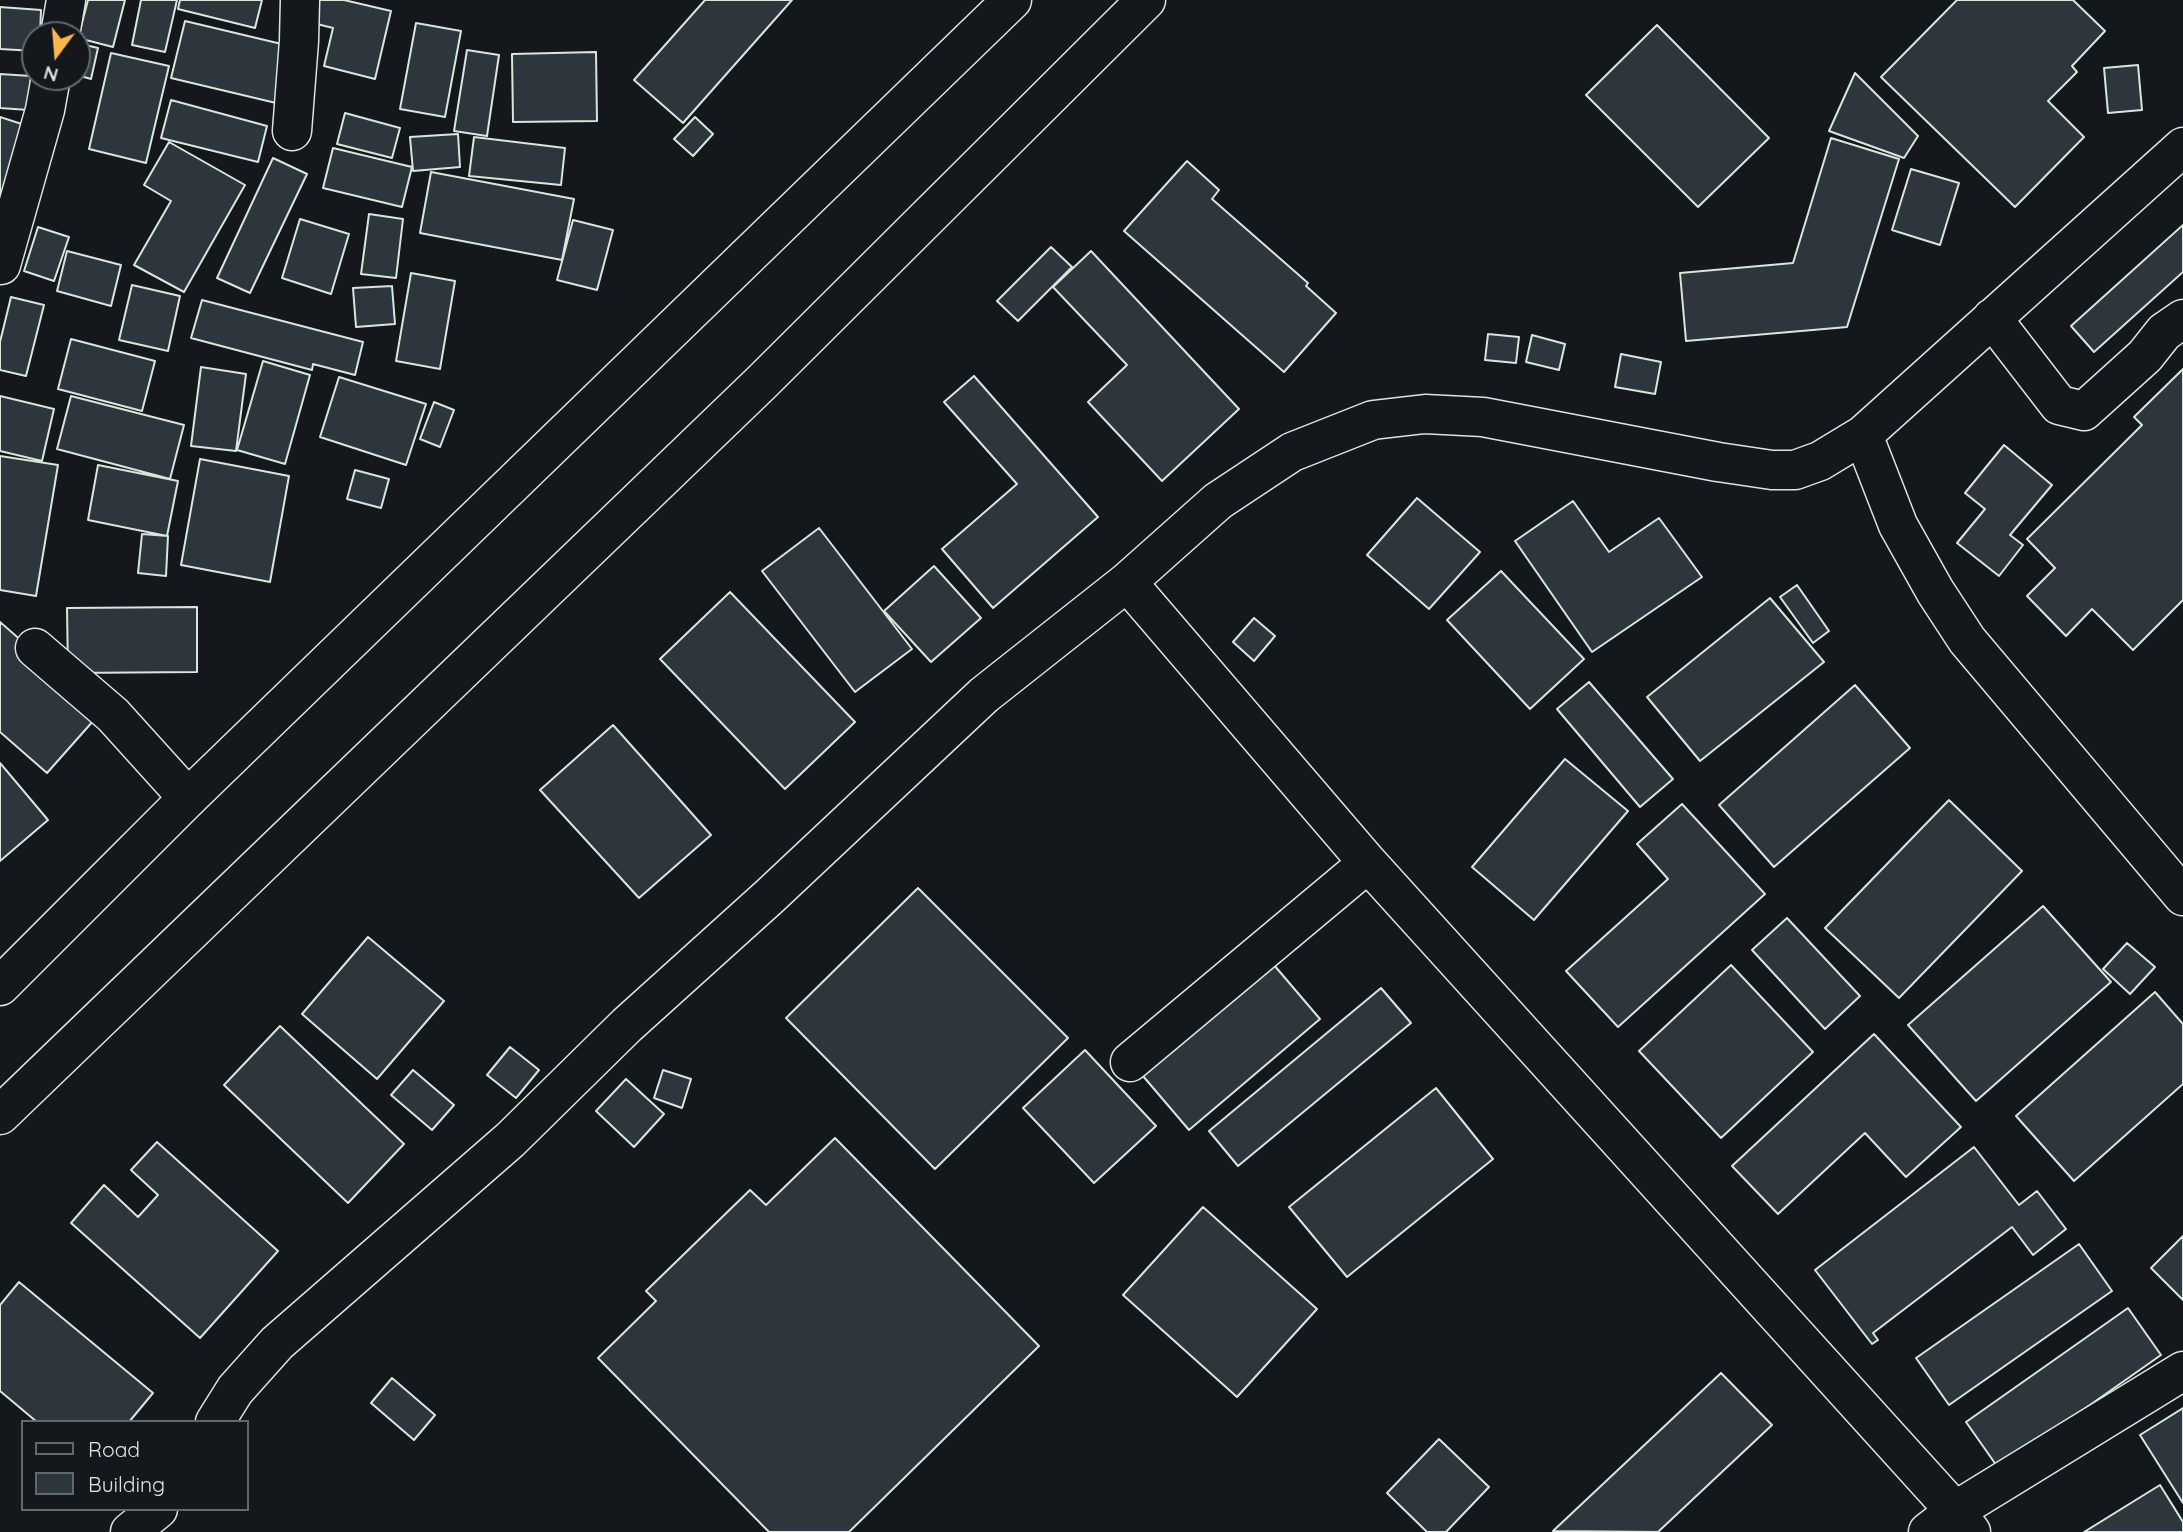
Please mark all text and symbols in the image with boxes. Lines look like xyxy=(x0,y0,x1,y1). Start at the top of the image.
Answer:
north arrow xyxy=(21,21,91,91)
text: N xyxy=(41,61,61,88)
legend xyxy=(21,1420,248,1511)
text: Road xyxy=(88,1436,140,1462)
text: Building xyxy=(88,1471,165,1497)

